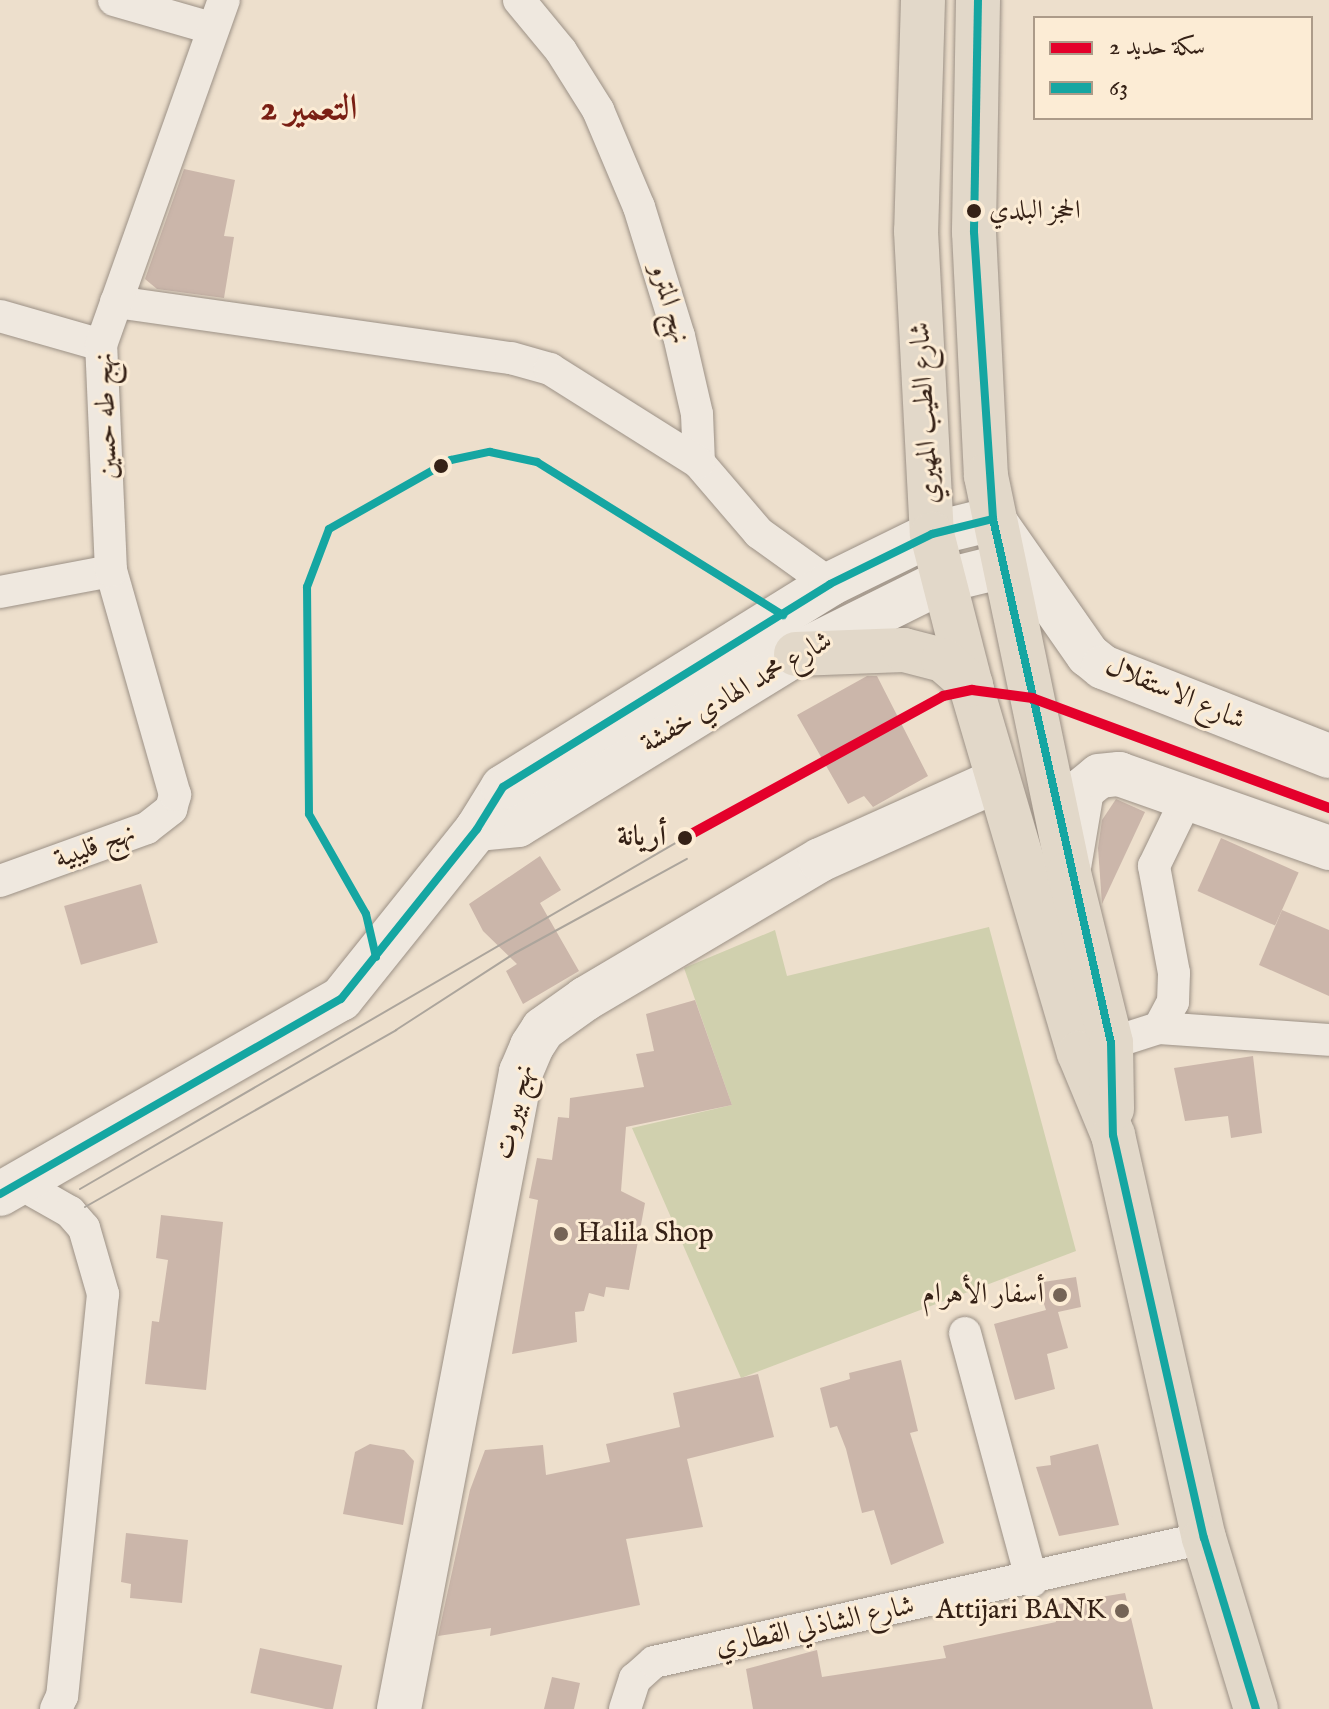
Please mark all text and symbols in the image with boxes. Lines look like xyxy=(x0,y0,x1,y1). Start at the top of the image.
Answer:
legend xyxy=(1033,16,1313,120)
text: سكة حديد 2 xyxy=(1109,32,1205,63)
text: 63 xyxy=(1109,73,1128,104)
district label: التعمير 2 xyxy=(260,88,358,132)
place label: الحجز البلدي xyxy=(989,195,1081,227)
marker: الحجز البلدي xyxy=(966,203,982,219)
street label: نهج المترو xyxy=(642,260,696,348)
street label: شارع الطيب المهيري xyxy=(904,321,948,505)
street label: نهج طه حسين xyxy=(88,352,126,480)
unlabelled marker xyxy=(433,458,449,474)
street label: شارع محمد الهادي خفشة xyxy=(635,625,839,761)
street label: شارع الاستقلال xyxy=(1100,650,1250,738)
street label: نهج قليبية xyxy=(50,817,140,877)
place label: أريانة xyxy=(617,821,666,855)
marker: أريانة xyxy=(673,826,697,850)
street label: نهج بيروت xyxy=(488,1061,542,1163)
place label: Halila Shop xyxy=(577,1217,714,1251)
marker: Halila Shop xyxy=(552,1225,570,1243)
place label: أسفار الأهرام xyxy=(922,1278,1044,1312)
marker: أسفار الأهرام xyxy=(1051,1286,1069,1304)
street label: شارع الشاذلي القطاري xyxy=(712,1589,918,1665)
place label: Attijari BANK xyxy=(936,1594,1106,1628)
marker: Attijari BANK xyxy=(1113,1602,1131,1620)

